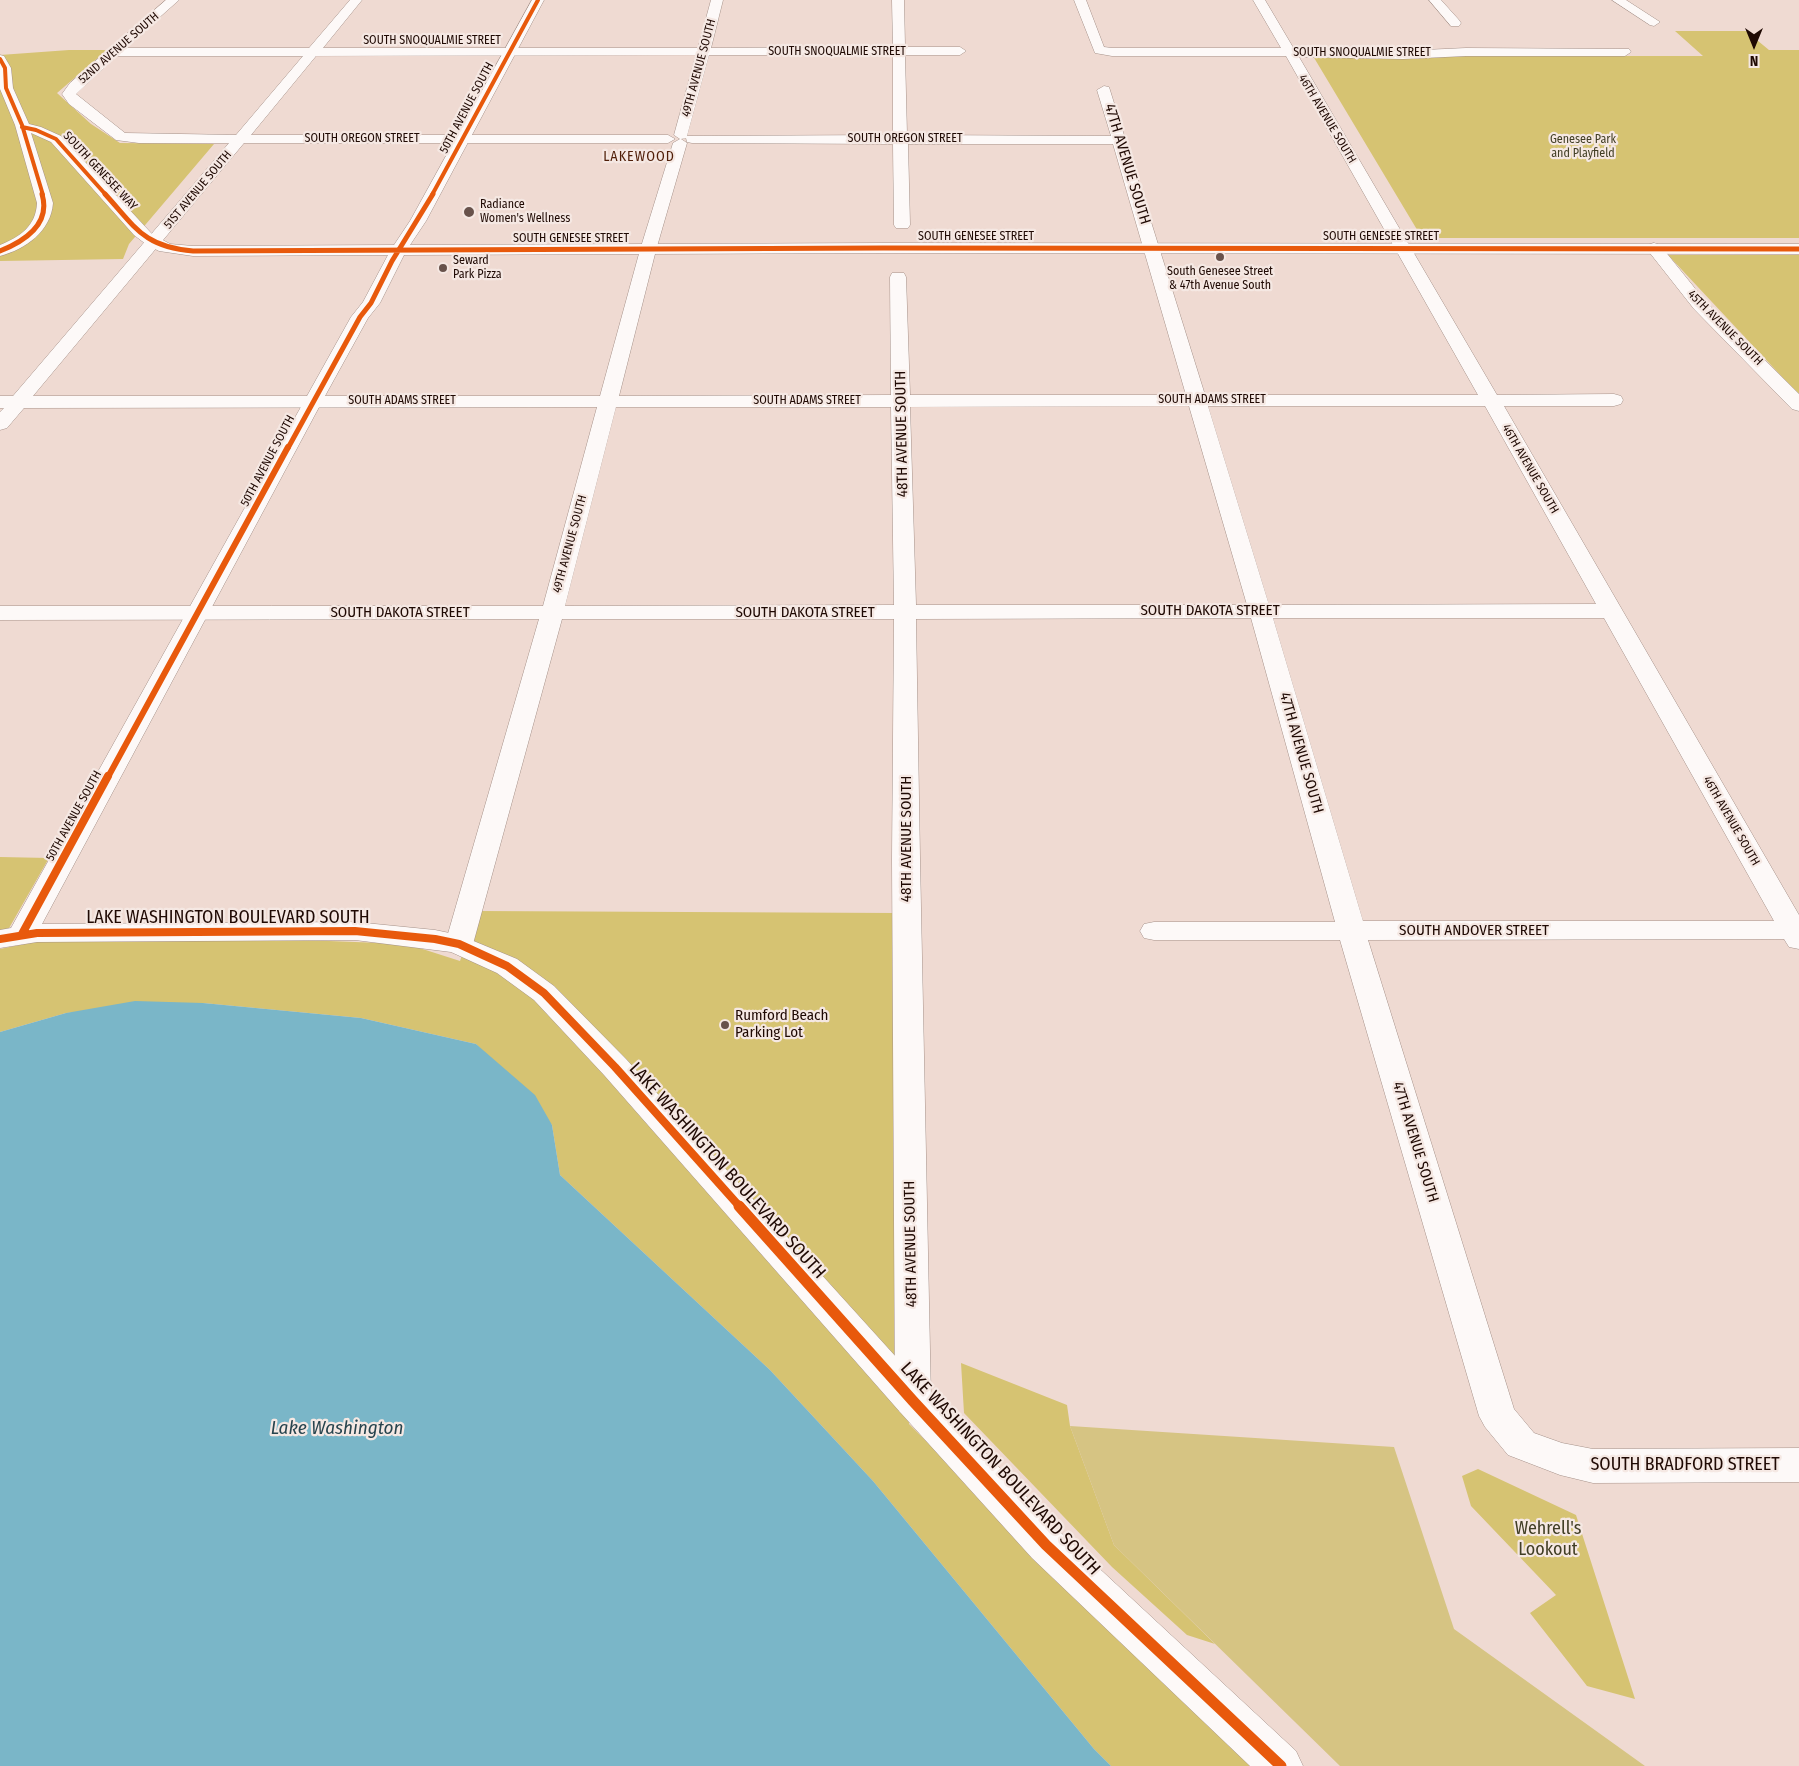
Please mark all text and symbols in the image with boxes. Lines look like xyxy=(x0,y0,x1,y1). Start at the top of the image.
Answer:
street label: 52ND AVENUE SOUTH xyxy=(76,9,162,87)
street label: 49TH AVENUE SOUTH xyxy=(679,17,719,119)
north arrow xyxy=(1729,20,1779,70)
street label: SOUTH SNOQUALMIE STREET xyxy=(363,34,501,48)
street label: SOUTH SNOQUALMIE STREET xyxy=(768,45,906,59)
street label: SOUTH SNOQUALMIE STREET xyxy=(1293,46,1431,60)
text: N xyxy=(1750,52,1758,69)
street label: 50TH AVENUE SOUTH xyxy=(437,60,497,156)
street label: 46TH AVENUE SOUTH xyxy=(1295,72,1359,166)
street label: 47TH AVENUE SOUTH xyxy=(1100,102,1154,226)
street label: SOUTH GENESEE WAY xyxy=(60,129,140,213)
street label: SOUTH OREGON STREET xyxy=(305,132,419,146)
street label: SOUTH OREGON STREET xyxy=(848,132,962,146)
park label: Genesee Park and Playfield xyxy=(1550,133,1616,161)
street label: 51ST AVENUE SOUTH xyxy=(161,148,235,232)
district label: LAKEWOOD xyxy=(602,149,676,165)
place label: Radiance Women's Wellness xyxy=(480,198,570,226)
marker: Radiance Women's Wellness xyxy=(462,205,476,219)
street label: SOUTH GENESEE STREET xyxy=(918,230,1034,244)
street label: SOUTH GENESEE STREET xyxy=(1323,230,1439,244)
street label: SOUTH GENESEE STREET xyxy=(513,232,629,246)
marker: South Genesee Street & 47th Avenue South xyxy=(1214,251,1226,263)
place label: Seward Park Pizza xyxy=(453,254,502,282)
marker: Seward Park Pizza xyxy=(437,262,449,274)
place label: South Genesee Street & 47th Avenue South xyxy=(1167,265,1273,293)
street label: 45TH AVENUE SOUTH xyxy=(1684,287,1766,369)
street label: 48TH AVENUE SOUTH xyxy=(892,371,912,497)
street label: SOUTH ADAMS STREET xyxy=(1158,393,1266,407)
street label: SOUTH ADAMS STREET xyxy=(348,394,456,408)
street label: SOUTH ADAMS STREET xyxy=(753,394,861,408)
street label: 50TH AVENUE SOUTH xyxy=(238,413,298,509)
street label: 46TH AVENUE SOUTH xyxy=(1499,422,1561,516)
street label: 49TH AVENUE SOUTH xyxy=(550,493,590,595)
street label: SOUTH DAKOTA STREET xyxy=(1140,602,1280,620)
street label: SOUTH DAKOTA STREET xyxy=(330,604,470,622)
street label: SOUTH DAKOTA STREET xyxy=(735,604,875,622)
street label: 47TH AVENUE SOUTH xyxy=(1275,690,1327,816)
street label: 50TH AVENUE SOUTH xyxy=(43,768,105,864)
street label: 46TH AVENUE SOUTH xyxy=(1700,774,1762,868)
street label: 48TH AVENUE SOUTH xyxy=(898,776,916,902)
street label: LAKE WASHINGTON BOULEVARD SOUTH xyxy=(86,907,370,929)
street label: SOUTH ANDOVER STREET xyxy=(1399,922,1549,940)
place label: Rumford Beach Parking Lot xyxy=(735,1007,828,1042)
marker: Rumford Beach Parking Lot xyxy=(719,1019,731,1031)
street label: LAKE WASHINGTON BOULEVARD SOUTH xyxy=(624,1059,830,1283)
street label: 47TH AVENUE SOUTH xyxy=(1388,1080,1442,1204)
street label: 48TH AVENUE SOUTH xyxy=(901,1181,921,1307)
street label: LAKE WASHINGTON BOULEVARD SOUTH xyxy=(896,1358,1104,1580)
water label: Lake Washington xyxy=(271,1418,403,1440)
street label: SOUTH BRADFORD STREET xyxy=(1590,1454,1780,1476)
park label: Wehrell's Lookout xyxy=(1515,1518,1581,1560)

